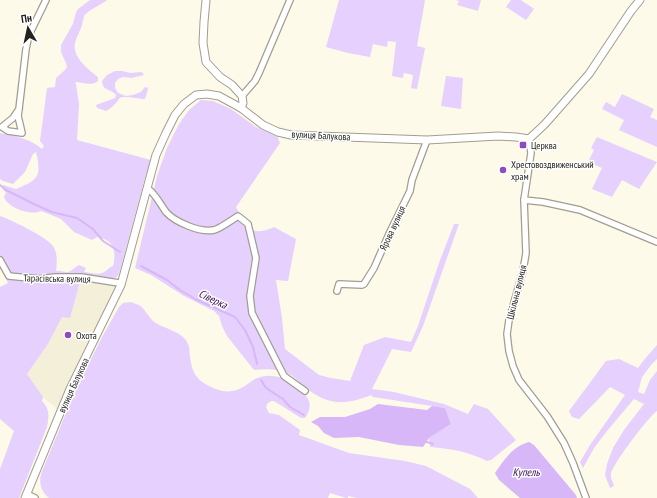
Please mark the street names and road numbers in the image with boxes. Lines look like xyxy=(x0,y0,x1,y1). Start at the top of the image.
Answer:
street label: вулиця Балукова xyxy=(291,127,351,144)
street label: Ярова вулиця xyxy=(376,204,409,253)
street label: Шкільна вулиця xyxy=(503,263,530,321)
street label: Тарасівська вулиця xyxy=(23,271,91,286)
street label: вулиця Балукова xyxy=(55,356,92,415)

